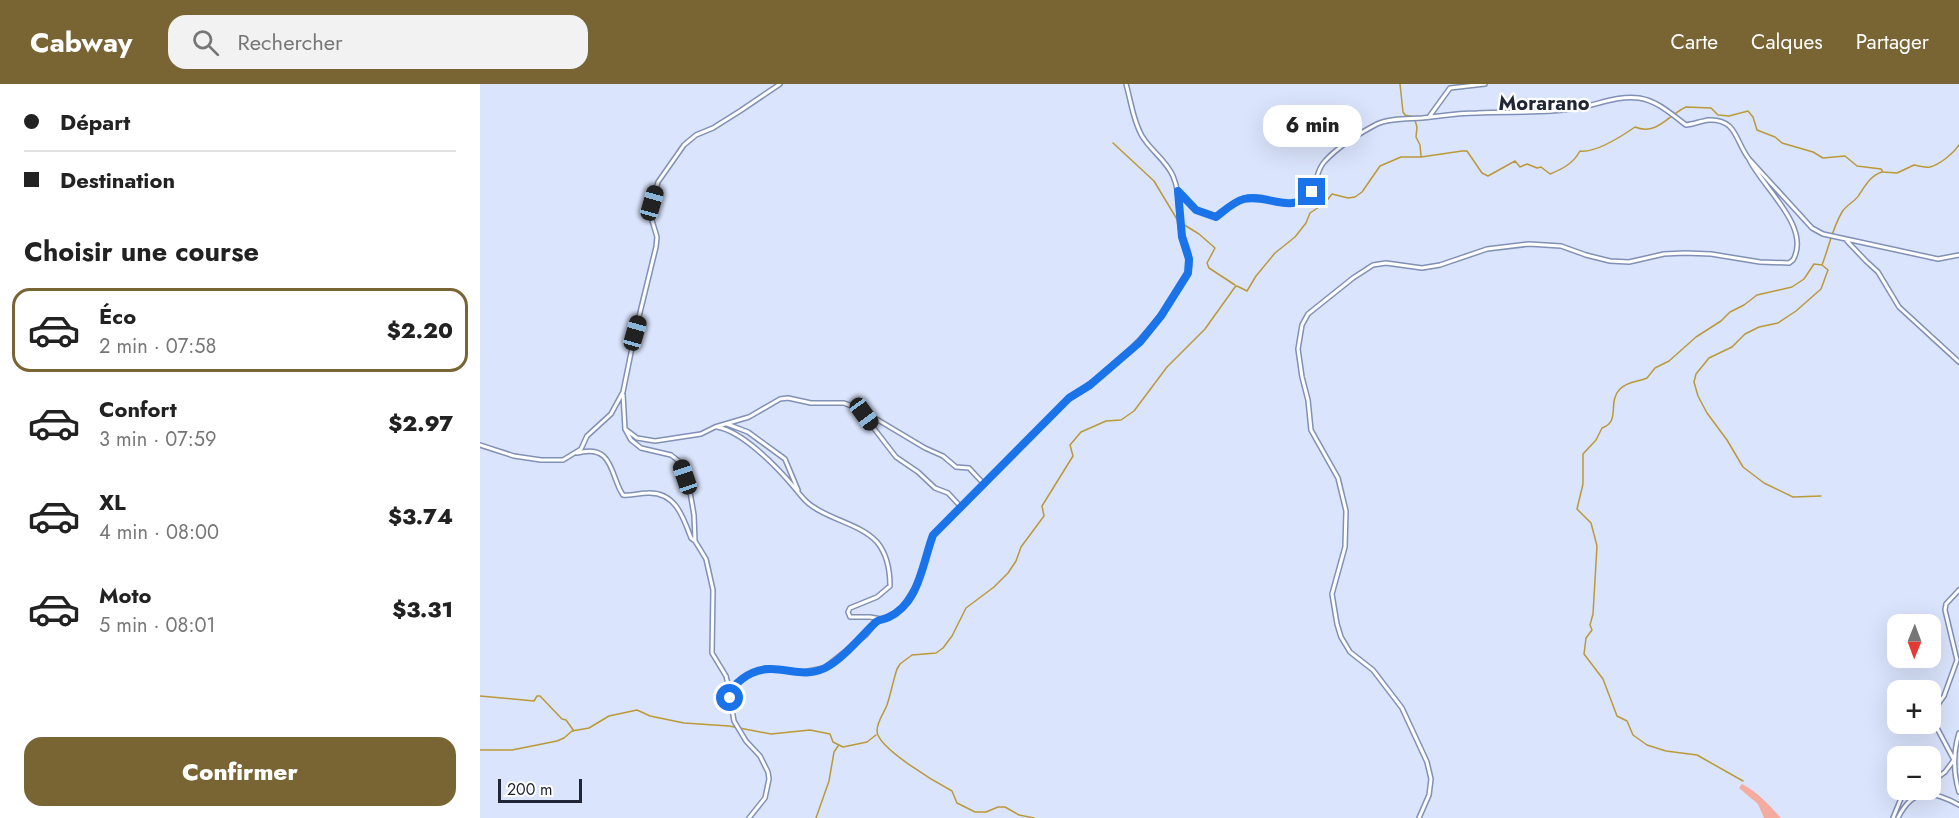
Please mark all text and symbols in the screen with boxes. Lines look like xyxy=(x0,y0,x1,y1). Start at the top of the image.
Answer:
search box xyxy=(168,15,588,69)
text: Cabway xyxy=(30,22,132,63)
icon: search xyxy=(189,26,222,59)
text: Rechercher xyxy=(237,26,343,58)
text: Carte xyxy=(1671,27,1718,57)
text: Calques xyxy=(1751,27,1823,57)
text: Partager xyxy=(1856,27,1929,57)
district label: Morarano xyxy=(1499,89,1590,118)
callout: 6 min xyxy=(1262,105,1362,147)
text: Départ xyxy=(60,106,130,138)
text: 6 min xyxy=(1286,111,1340,140)
text: Destination xyxy=(60,164,175,196)
route end xyxy=(1298,178,1325,205)
car xyxy=(638,183,666,223)
text: Choisir une course xyxy=(24,232,259,271)
text: Éco xyxy=(99,300,136,332)
icon: car xyxy=(27,303,81,357)
car xyxy=(621,313,649,353)
text: $2.20 xyxy=(387,314,453,346)
text: 2 min · 07:58 xyxy=(99,332,216,361)
text: Confort xyxy=(99,393,177,425)
car xyxy=(846,394,882,434)
icon: car xyxy=(27,396,81,450)
text: $2.97 xyxy=(388,407,453,439)
text: 3 min · 07:59 xyxy=(99,425,217,454)
car xyxy=(671,457,699,497)
text: XL xyxy=(99,486,126,518)
icon: car xyxy=(27,489,81,543)
text: $3.74 xyxy=(388,500,453,532)
text: 4 min · 08:00 xyxy=(99,518,219,547)
text: Moto xyxy=(99,579,152,611)
icon: car xyxy=(27,582,81,636)
text: $3.31 xyxy=(392,593,453,625)
text: 5 min · 08:01 xyxy=(99,611,216,640)
north arrow xyxy=(1887,614,1941,668)
map controls xyxy=(1887,614,1941,800)
button: + xyxy=(1887,680,1941,734)
route start xyxy=(716,684,743,711)
button: Confirmer xyxy=(24,737,456,806)
button: − xyxy=(1887,746,1941,800)
scale bar xyxy=(498,776,582,804)
text: 200 m xyxy=(507,778,553,801)

